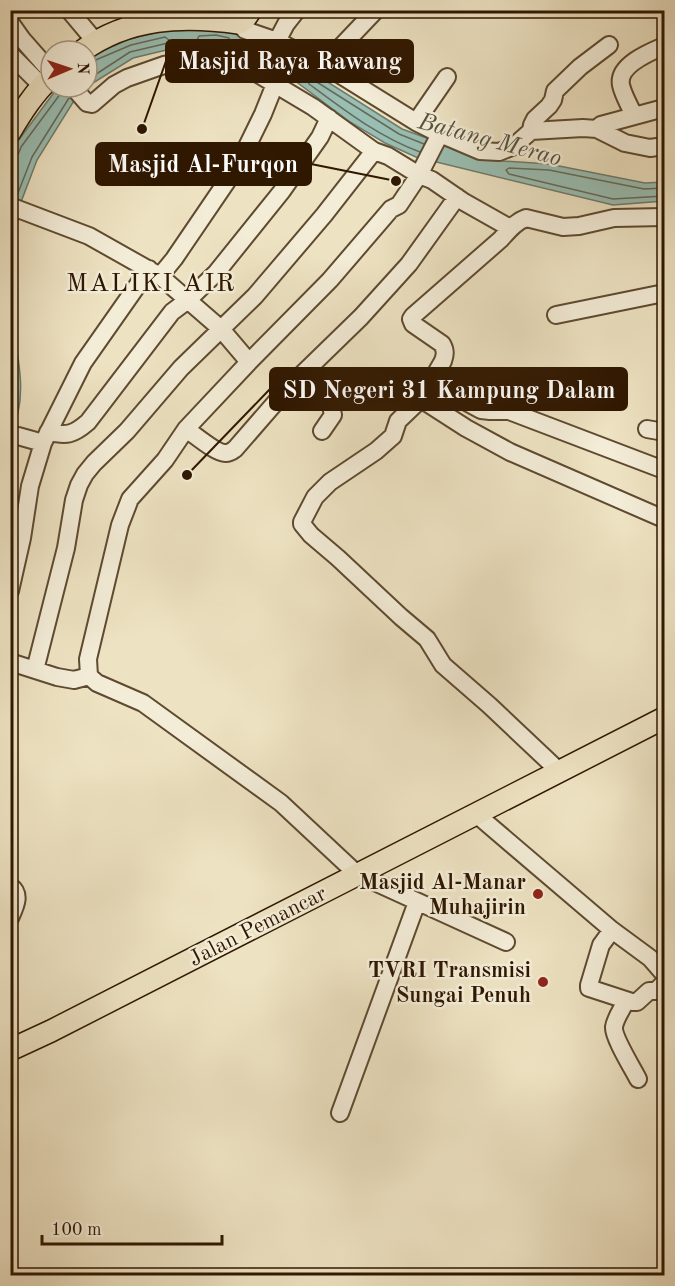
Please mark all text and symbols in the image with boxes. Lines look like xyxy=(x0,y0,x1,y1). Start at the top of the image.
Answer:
north arrow xyxy=(39,39,99,99)
callout: Masjid Raya Rawang xyxy=(166,40,413,82)
text: Masjid Raya Rawang xyxy=(178,51,402,75)
text: N xyxy=(74,62,90,76)
water label: Batang Merao xyxy=(414,110,564,172)
callout: Masjid Al-Furqon xyxy=(96,143,311,185)
text: Masjid Al-Furqon xyxy=(108,154,298,178)
district label: MALIKI AIR xyxy=(66,271,236,297)
callout: SD Negeri 31 Kampung Dalam xyxy=(270,368,627,410)
text: SD Negeri 31 Kampung Dalam xyxy=(283,380,615,404)
place label: Masjid Al-Manar Muhajirin xyxy=(359,872,526,919)
street label: Jalan Pemancar xyxy=(186,883,330,971)
marker: Masjid Al-Manar Muhajirin xyxy=(531,887,545,901)
place label: TVRI Transmisi Sungai Penuh xyxy=(368,960,531,1007)
marker: TVRI Transmisi Sungai Penuh xyxy=(536,975,550,989)
scale bar xyxy=(42,1208,222,1246)
text: 100 m xyxy=(51,1221,102,1239)

